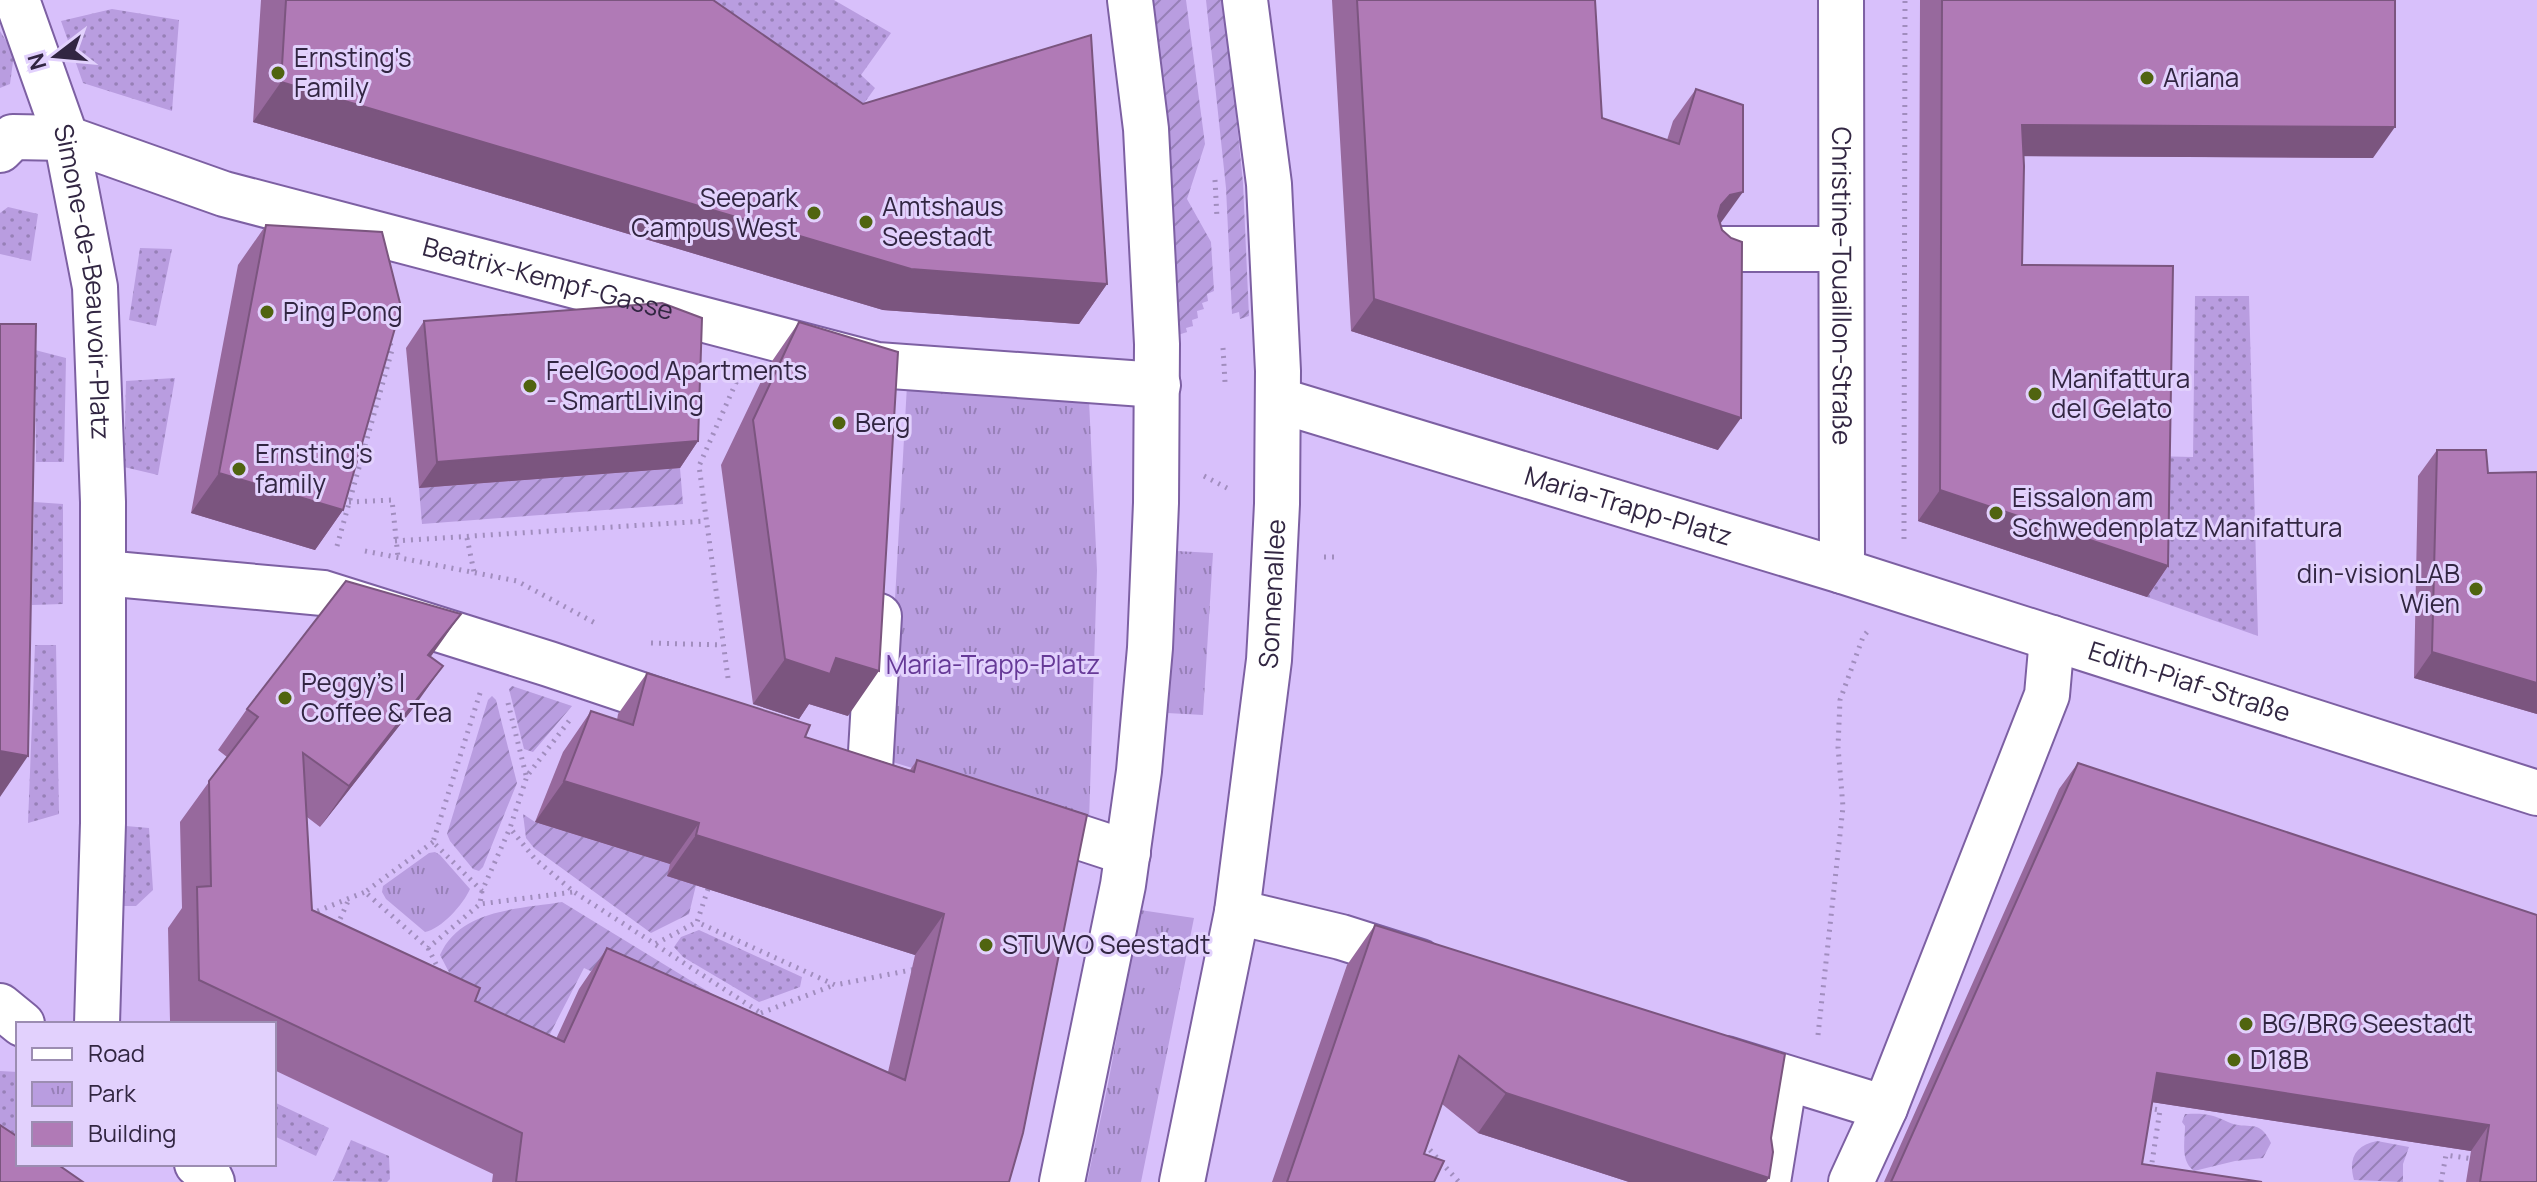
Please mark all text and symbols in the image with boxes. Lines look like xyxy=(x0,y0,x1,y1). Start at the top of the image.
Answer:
north arrow xyxy=(16,16,96,96)
place label: Ernsting's Family xyxy=(294,39,412,105)
text: N xyxy=(20,50,53,73)
place label: Ariana xyxy=(2163,59,2239,95)
marker: Ernsting's Family xyxy=(269,64,287,82)
marker: Ariana xyxy=(2138,69,2156,87)
street label: Simone-de-Beauvoir-Platz xyxy=(45,119,120,440)
street label: Christine-Touaillon-Straße xyxy=(1824,127,1861,445)
place label: Seepark Campus West xyxy=(631,179,799,245)
place label: Amtshaus Seestadt xyxy=(882,188,1004,254)
marker: Seepark Campus West xyxy=(805,204,823,222)
marker: Amtshaus Seestadt xyxy=(857,213,875,231)
street label: Beatrix-Kempf-Gasse xyxy=(419,228,678,328)
place label: Ping Pong xyxy=(283,293,403,329)
marker: Ping Pong xyxy=(258,303,276,321)
place label: FeelGood Apartments - SmartLiving xyxy=(546,352,807,418)
place label: Manifattura del Gelato xyxy=(2051,360,2190,426)
marker: FeelGood Apartments - SmartLiving xyxy=(521,377,539,395)
marker: Manifattura del Gelato xyxy=(2026,385,2044,403)
place label: Berg xyxy=(855,404,910,440)
marker: Berg xyxy=(830,414,848,432)
place label: Ernsting's family xyxy=(255,435,373,501)
street label: Maria-Trapp-Platz xyxy=(1521,457,1737,554)
marker: Ernsting's family xyxy=(230,460,248,478)
place label: Eissalon am Schwedenplatz Manifattura xyxy=(2012,479,2343,545)
marker: Eissalon am Schwedenplatz Manifattura xyxy=(1987,504,2005,522)
street label: Sonnenallee xyxy=(1249,518,1293,670)
place label: din-visionLAB Wien xyxy=(2297,555,2460,621)
marker: din-visionLAB Wien xyxy=(2467,580,2485,598)
street label: Edith-Piaf-Straße xyxy=(2084,632,2295,730)
park label: Maria-Trapp-Platz xyxy=(886,646,1100,682)
place label: Peggy's | Coffee & Tea xyxy=(301,664,452,730)
marker: Peggy's | Coffee & Tea xyxy=(276,689,294,707)
place label: STUWO Seestadt xyxy=(1002,926,1210,962)
marker: STUWO Seestadt xyxy=(977,936,995,954)
place label: BG/BRG Seestadt xyxy=(2262,1005,2473,1041)
marker: BG/BRG Seestadt xyxy=(2237,1015,2255,1033)
legend xyxy=(16,1022,276,1166)
text: Road xyxy=(88,1036,145,1069)
place label: D18B xyxy=(2250,1041,2309,1077)
marker: D18B xyxy=(2225,1051,2243,1069)
text: Park xyxy=(88,1076,137,1109)
text: Building xyxy=(88,1116,176,1149)

